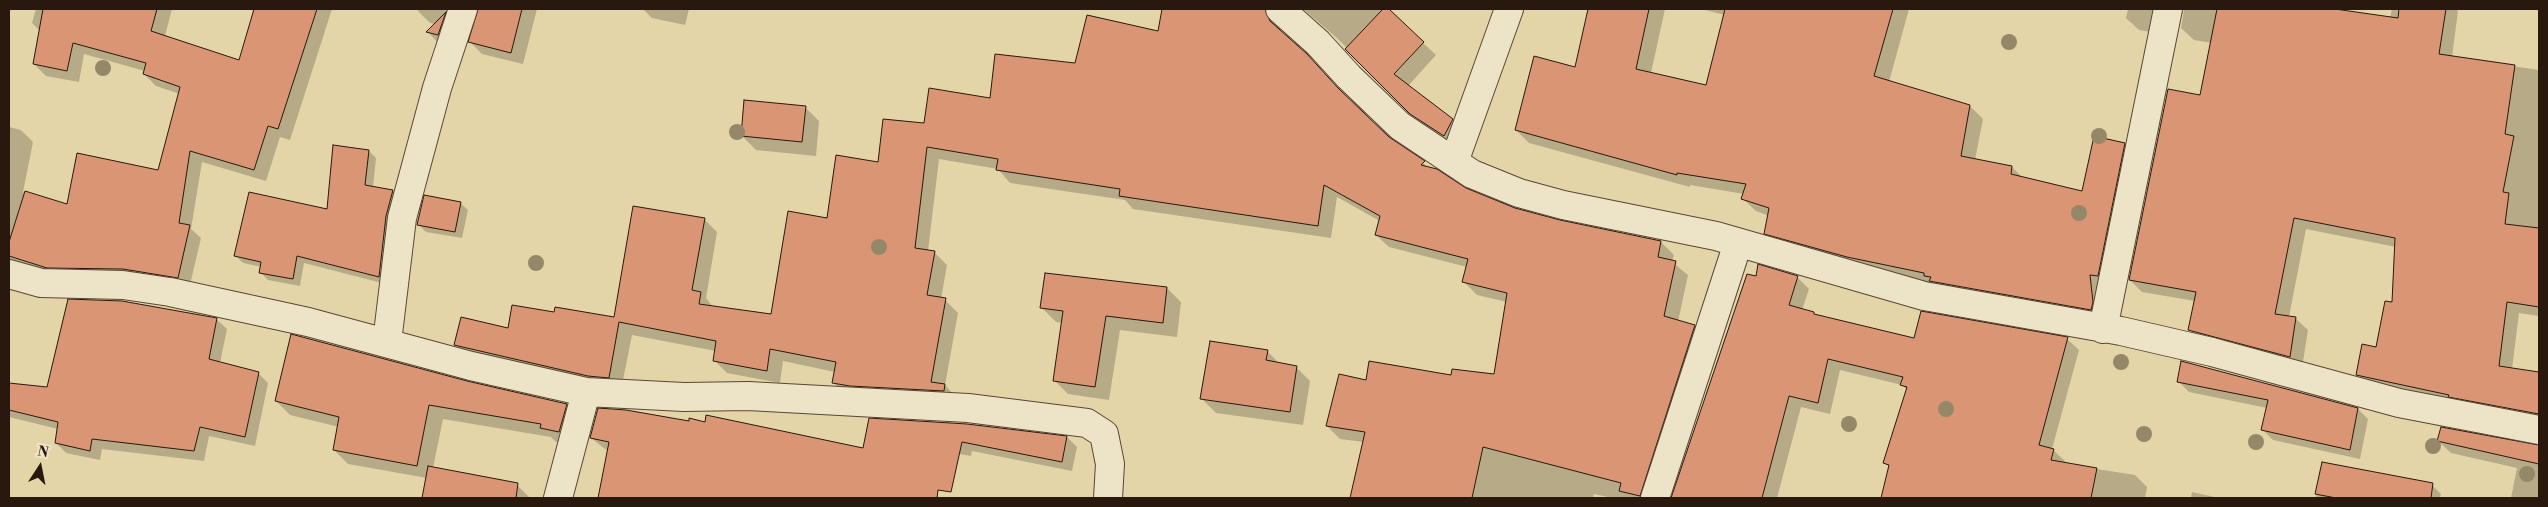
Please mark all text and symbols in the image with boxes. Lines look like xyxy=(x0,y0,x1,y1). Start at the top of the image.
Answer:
north arrow xyxy=(15,442,65,492)
text: N xyxy=(36,442,50,462)

